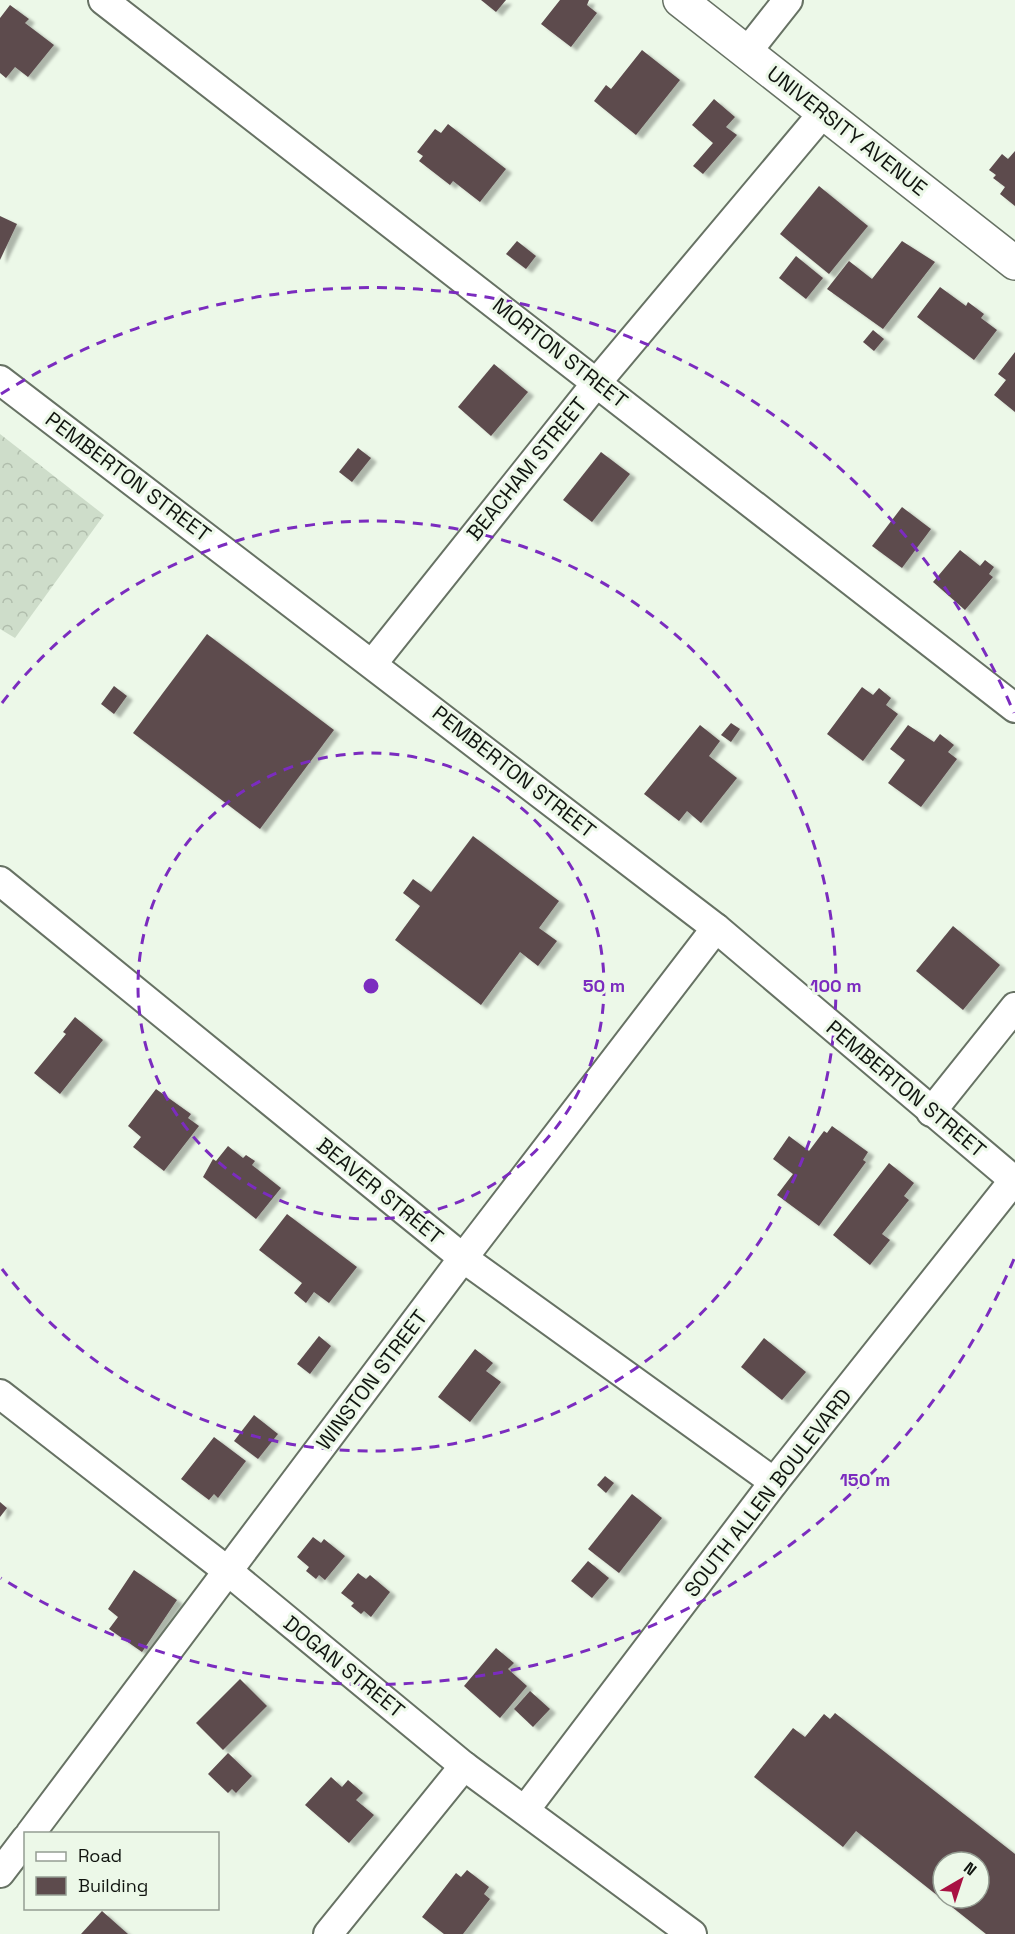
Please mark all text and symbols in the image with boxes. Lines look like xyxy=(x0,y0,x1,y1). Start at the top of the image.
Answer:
street label: UNIVERSITY AVENUE xyxy=(762,60,933,202)
street label: MORTON STREET xyxy=(487,291,633,414)
street label: BEACHAM STREET xyxy=(461,392,593,546)
street label: PEMBERTON STREET xyxy=(40,406,216,548)
street label: PEMBERTON STREET xyxy=(427,699,602,844)
text: 50 m xyxy=(583,974,625,997)
text: 100 m xyxy=(810,974,862,997)
centre of rings xyxy=(361,976,381,996)
street label: PEMBERTON STREET xyxy=(821,1014,992,1163)
street label: BEAVER STREET xyxy=(312,1131,449,1250)
street label: WINSTON STREET xyxy=(310,1304,433,1455)
street label: SOUTH ALLEN BOULEVARD xyxy=(678,1383,857,1602)
text: 150 m xyxy=(840,1468,890,1491)
street label: DOGAN STREET xyxy=(278,1609,410,1724)
legend xyxy=(24,1832,219,1910)
text: Road xyxy=(78,1844,122,1867)
north arrow xyxy=(931,1850,991,1910)
text: N xyxy=(959,1857,981,1880)
text: Building xyxy=(78,1874,148,1897)

